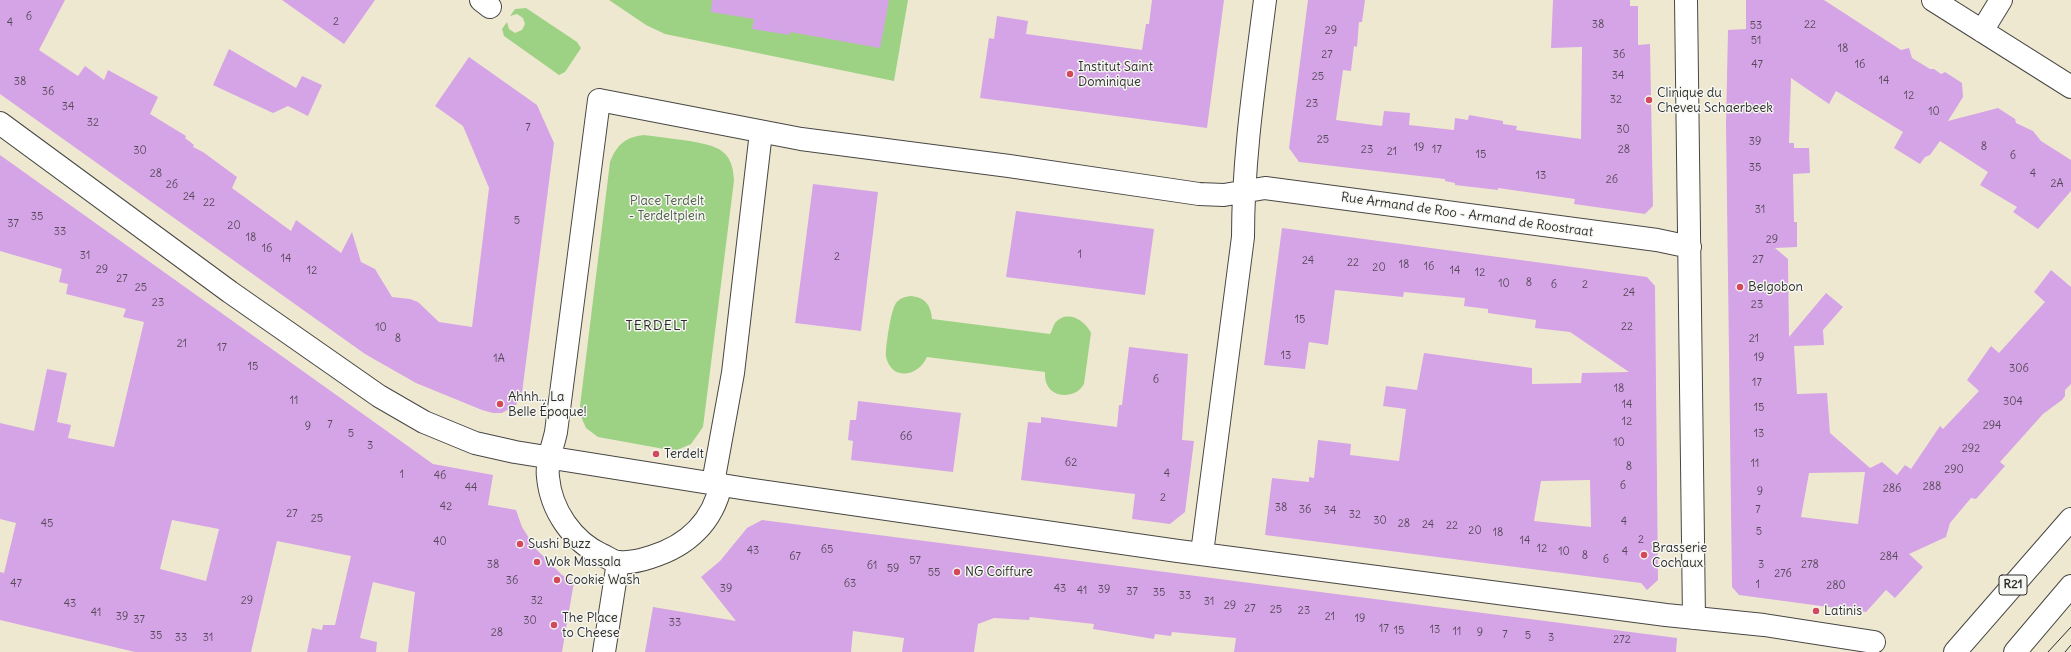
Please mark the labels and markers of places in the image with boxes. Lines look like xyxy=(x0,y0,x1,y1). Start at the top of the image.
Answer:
place label: Institut Saint Dominique xyxy=(1078,59,1153,90)
marker: Institut Saint Dominique xyxy=(1065,69,1075,79)
place label: Clinique du Cheveu Schaerbeek xyxy=(1657,85,1773,116)
marker: Clinique du Cheveu Schaerbeek xyxy=(1644,95,1654,105)
place label: Belgobon xyxy=(1748,279,1803,295)
marker: Belgobon xyxy=(1735,282,1745,292)
place label: Ahhh... La Belle Époque! xyxy=(508,389,587,420)
marker: Ahhh... La Belle Époque! xyxy=(495,399,505,409)
place label: Terdelt xyxy=(664,446,704,462)
marker: Terdelt xyxy=(651,449,661,459)
place label: Sushi Buzz xyxy=(528,536,591,552)
marker: Sushi Buzz xyxy=(515,539,525,549)
place label: Brasserie Cochaux xyxy=(1652,540,1707,571)
marker: Brasserie Cochaux xyxy=(1639,550,1649,560)
place label: Wok Massala xyxy=(545,554,621,570)
marker: Wok Massala xyxy=(532,557,542,567)
place label: NG Coiffure xyxy=(965,564,1033,580)
marker: NG Coiffure xyxy=(952,567,962,577)
place label: Cookie Wash xyxy=(565,572,640,588)
marker: Cookie Wash xyxy=(552,575,562,585)
place label: Latinis xyxy=(1824,603,1862,619)
marker: Latinis xyxy=(1811,606,1821,616)
place label: The Place to Cheese xyxy=(562,610,620,641)
marker: The Place to Cheese xyxy=(549,620,559,630)

